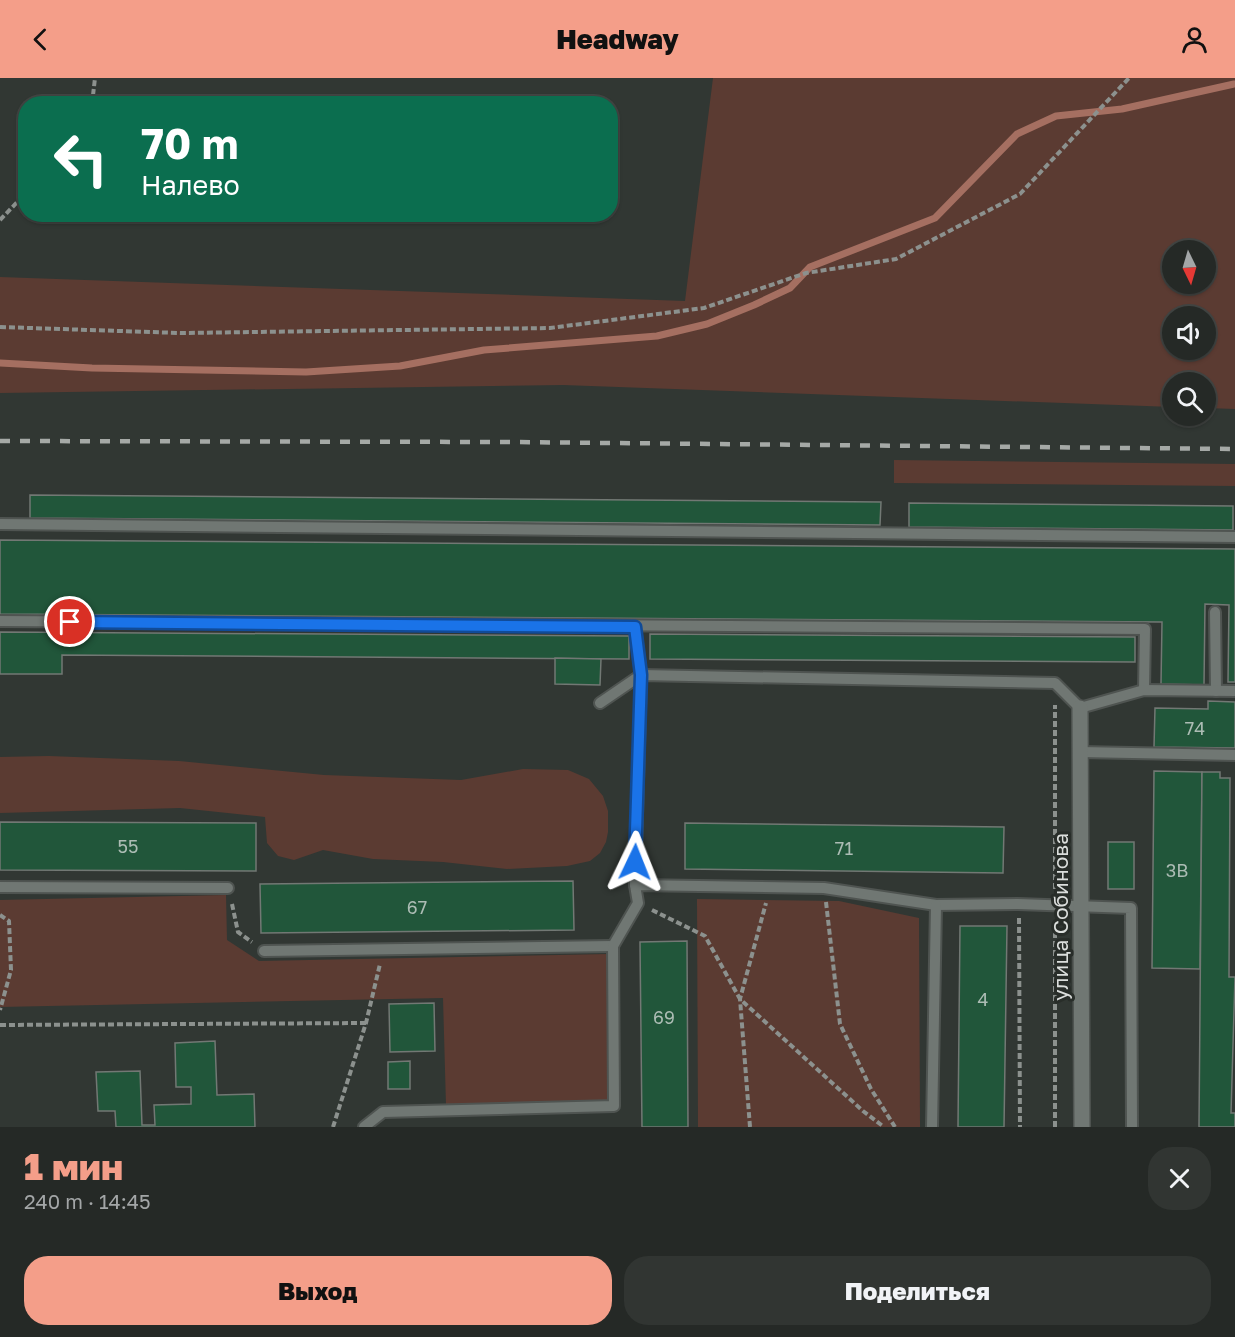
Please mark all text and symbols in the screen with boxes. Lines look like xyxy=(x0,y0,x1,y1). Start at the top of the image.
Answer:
icon: back xyxy=(24,23,57,56)
text: Headway xyxy=(556,23,679,55)
icon: person xyxy=(1178,23,1211,56)
text: 70 m xyxy=(141,118,238,168)
icon: left xyxy=(42,120,120,198)
text: Налево xyxy=(141,169,240,201)
north arrow xyxy=(1162,240,1216,294)
map controls xyxy=(1162,240,1216,426)
button: sound xyxy=(1162,306,1216,360)
button: search xyxy=(1162,372,1216,426)
pin xyxy=(44,596,95,647)
icon: arrive xyxy=(53,605,86,638)
house number: 74 xyxy=(1185,717,1205,739)
position arrow xyxy=(603,830,667,894)
street label: улица Собинова xyxy=(1047,833,1073,1001)
house number: 55 xyxy=(118,835,138,857)
house number: 71 xyxy=(835,837,853,859)
house number: 3В xyxy=(1166,859,1188,881)
house number: 67 xyxy=(407,896,427,918)
house number: 4 xyxy=(978,988,989,1010)
house number: 69 xyxy=(653,1006,675,1028)
text: 1 мин xyxy=(24,1145,123,1188)
button: close xyxy=(1148,1147,1211,1210)
text: 240 m · 14:45 xyxy=(24,1189,151,1213)
button: Выход xyxy=(24,1256,612,1325)
button: Поделиться xyxy=(624,1256,1211,1325)

